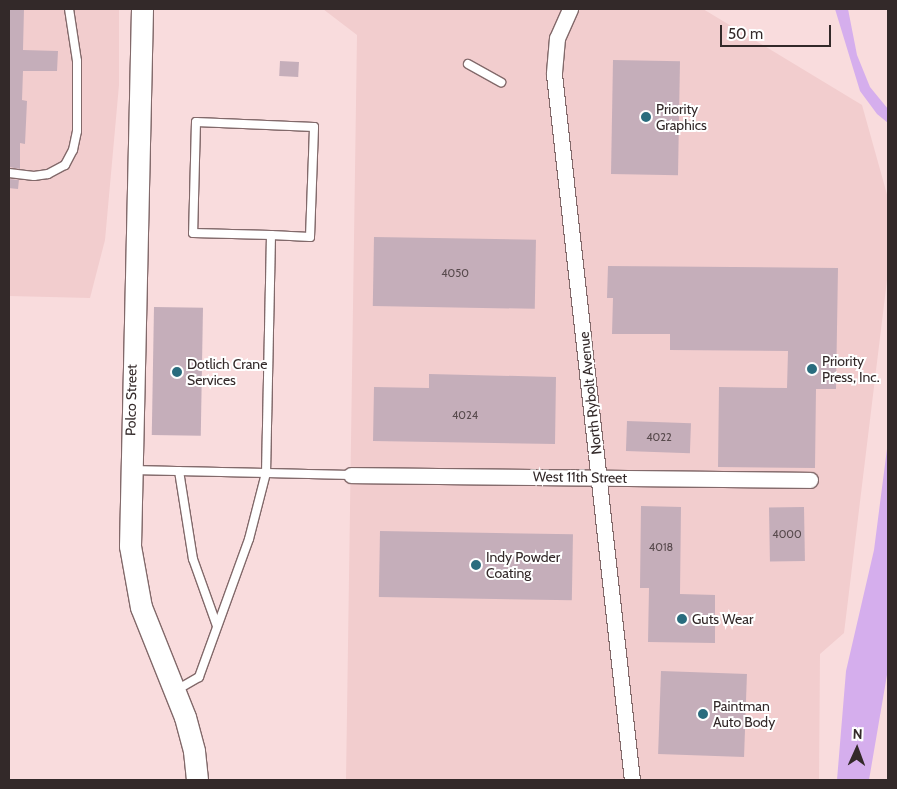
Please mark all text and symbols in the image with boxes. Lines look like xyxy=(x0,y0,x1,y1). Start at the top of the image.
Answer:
scale bar xyxy=(722,15,833,47)
text: 50 m xyxy=(728,25,763,43)
place label: Priority Graphics xyxy=(656,101,707,134)
marker: Priority Graphics xyxy=(640,111,652,123)
house number: 4050 xyxy=(441,266,469,280)
street label: North Rybolt Avenue xyxy=(575,331,605,455)
place label: Priority Press, Inc. xyxy=(822,353,880,386)
place label: Dotlich Crane Services xyxy=(187,356,267,388)
marker: Priority Press, Inc. xyxy=(806,363,818,375)
street label: Polco Street xyxy=(122,364,140,436)
marker: Dotlich Crane Services xyxy=(171,366,183,378)
house number: 4024 xyxy=(452,408,478,422)
house number: 4022 xyxy=(646,430,672,444)
street label: West 11th Street xyxy=(533,468,627,486)
house number: 4000 xyxy=(772,527,802,541)
house number: 4018 xyxy=(649,540,673,554)
place label: Indy Powder Coating xyxy=(486,549,560,582)
marker: Indy Powder Coating xyxy=(470,559,482,571)
place label: Guts Wear xyxy=(692,611,753,627)
marker: Guts Wear xyxy=(676,613,688,625)
place label: Paintman Auto Body xyxy=(713,698,775,730)
marker: Paintman Auto Body xyxy=(697,708,709,720)
north arrow xyxy=(832,724,882,774)
text: N xyxy=(852,725,863,743)

